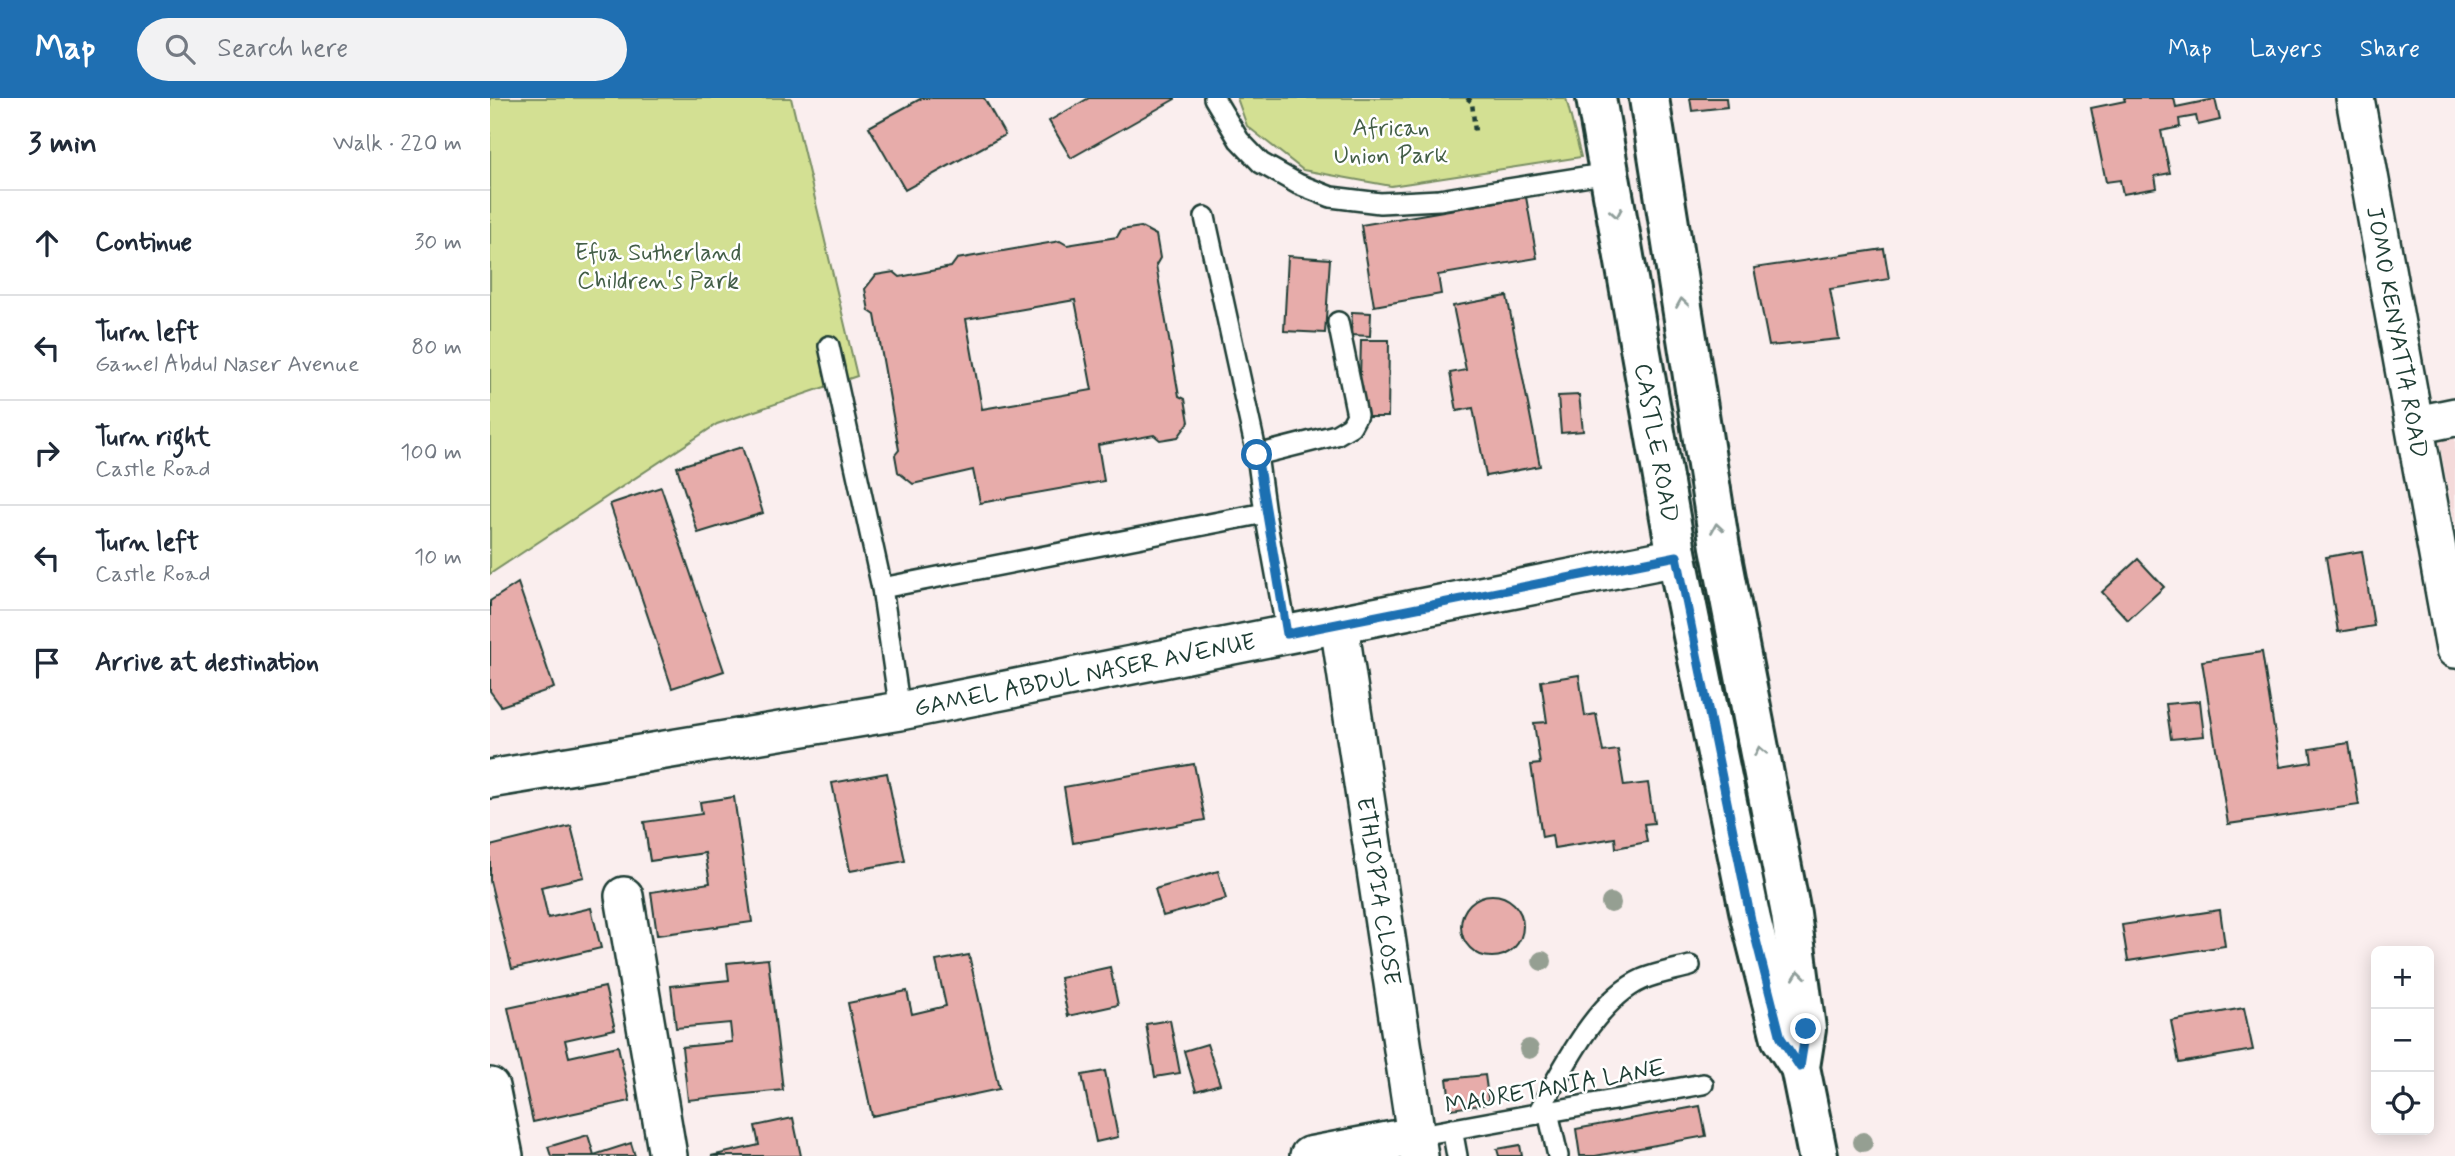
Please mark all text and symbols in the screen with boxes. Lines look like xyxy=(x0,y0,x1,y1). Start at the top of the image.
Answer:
search box xyxy=(137,18,627,81)
text: Map xyxy=(35,27,95,71)
icon: search xyxy=(161,30,199,68)
text: Search here xyxy=(217,32,348,66)
text: Map xyxy=(2168,34,2212,65)
text: Layers xyxy=(2250,34,2322,65)
text: Share xyxy=(2360,34,2420,65)
park label: African Union Park xyxy=(1334,113,1448,172)
text: 3 min xyxy=(28,124,97,163)
text: Walk · 220 m xyxy=(333,129,462,159)
street label: JOMO KENYATTA ROAD xyxy=(2358,204,2434,461)
one-way arrow xyxy=(1608,208,1623,219)
icon: ahead xyxy=(28,224,66,262)
text: Continue xyxy=(95,226,192,260)
text: 30 m xyxy=(414,228,462,258)
park label: Efua Sutherland Children's Park xyxy=(574,238,742,297)
one-way arrow xyxy=(1675,297,1690,309)
text: Turn left xyxy=(95,316,199,350)
icon: left xyxy=(28,329,66,367)
text: 80 m xyxy=(411,333,462,363)
text: Gamel Abdul Naser Avenue xyxy=(95,350,359,380)
street label: CASTLE ROAD xyxy=(1626,361,1685,525)
text: Turn right xyxy=(95,421,211,455)
icon: right xyxy=(28,434,66,472)
text: 100 m xyxy=(400,438,462,468)
route start xyxy=(1241,439,1272,470)
text: Castle Road xyxy=(95,455,210,485)
one-way arrow xyxy=(1710,522,1725,534)
text: Turn left xyxy=(95,526,199,560)
icon: left xyxy=(28,539,66,577)
text: 10 m xyxy=(414,543,462,573)
text: Castle Road xyxy=(95,560,210,590)
street label: GAMEL ABDUL NASER AVENUE xyxy=(912,627,1259,725)
icon: arrive xyxy=(28,644,66,682)
text: Arrive at destination xyxy=(95,646,319,680)
one-way arrow xyxy=(1753,745,1768,757)
street label: ETHIOPIA CLOSE xyxy=(1348,795,1407,988)
map controls xyxy=(2371,946,2434,1135)
button: + xyxy=(2371,946,2434,1009)
one-way arrow xyxy=(1792,969,1807,981)
button: − xyxy=(2371,1009,2434,1072)
route end xyxy=(1790,1013,1821,1044)
street label: MAURETANIA LANE xyxy=(1443,1053,1668,1122)
button: locate xyxy=(2371,1072,2434,1135)

